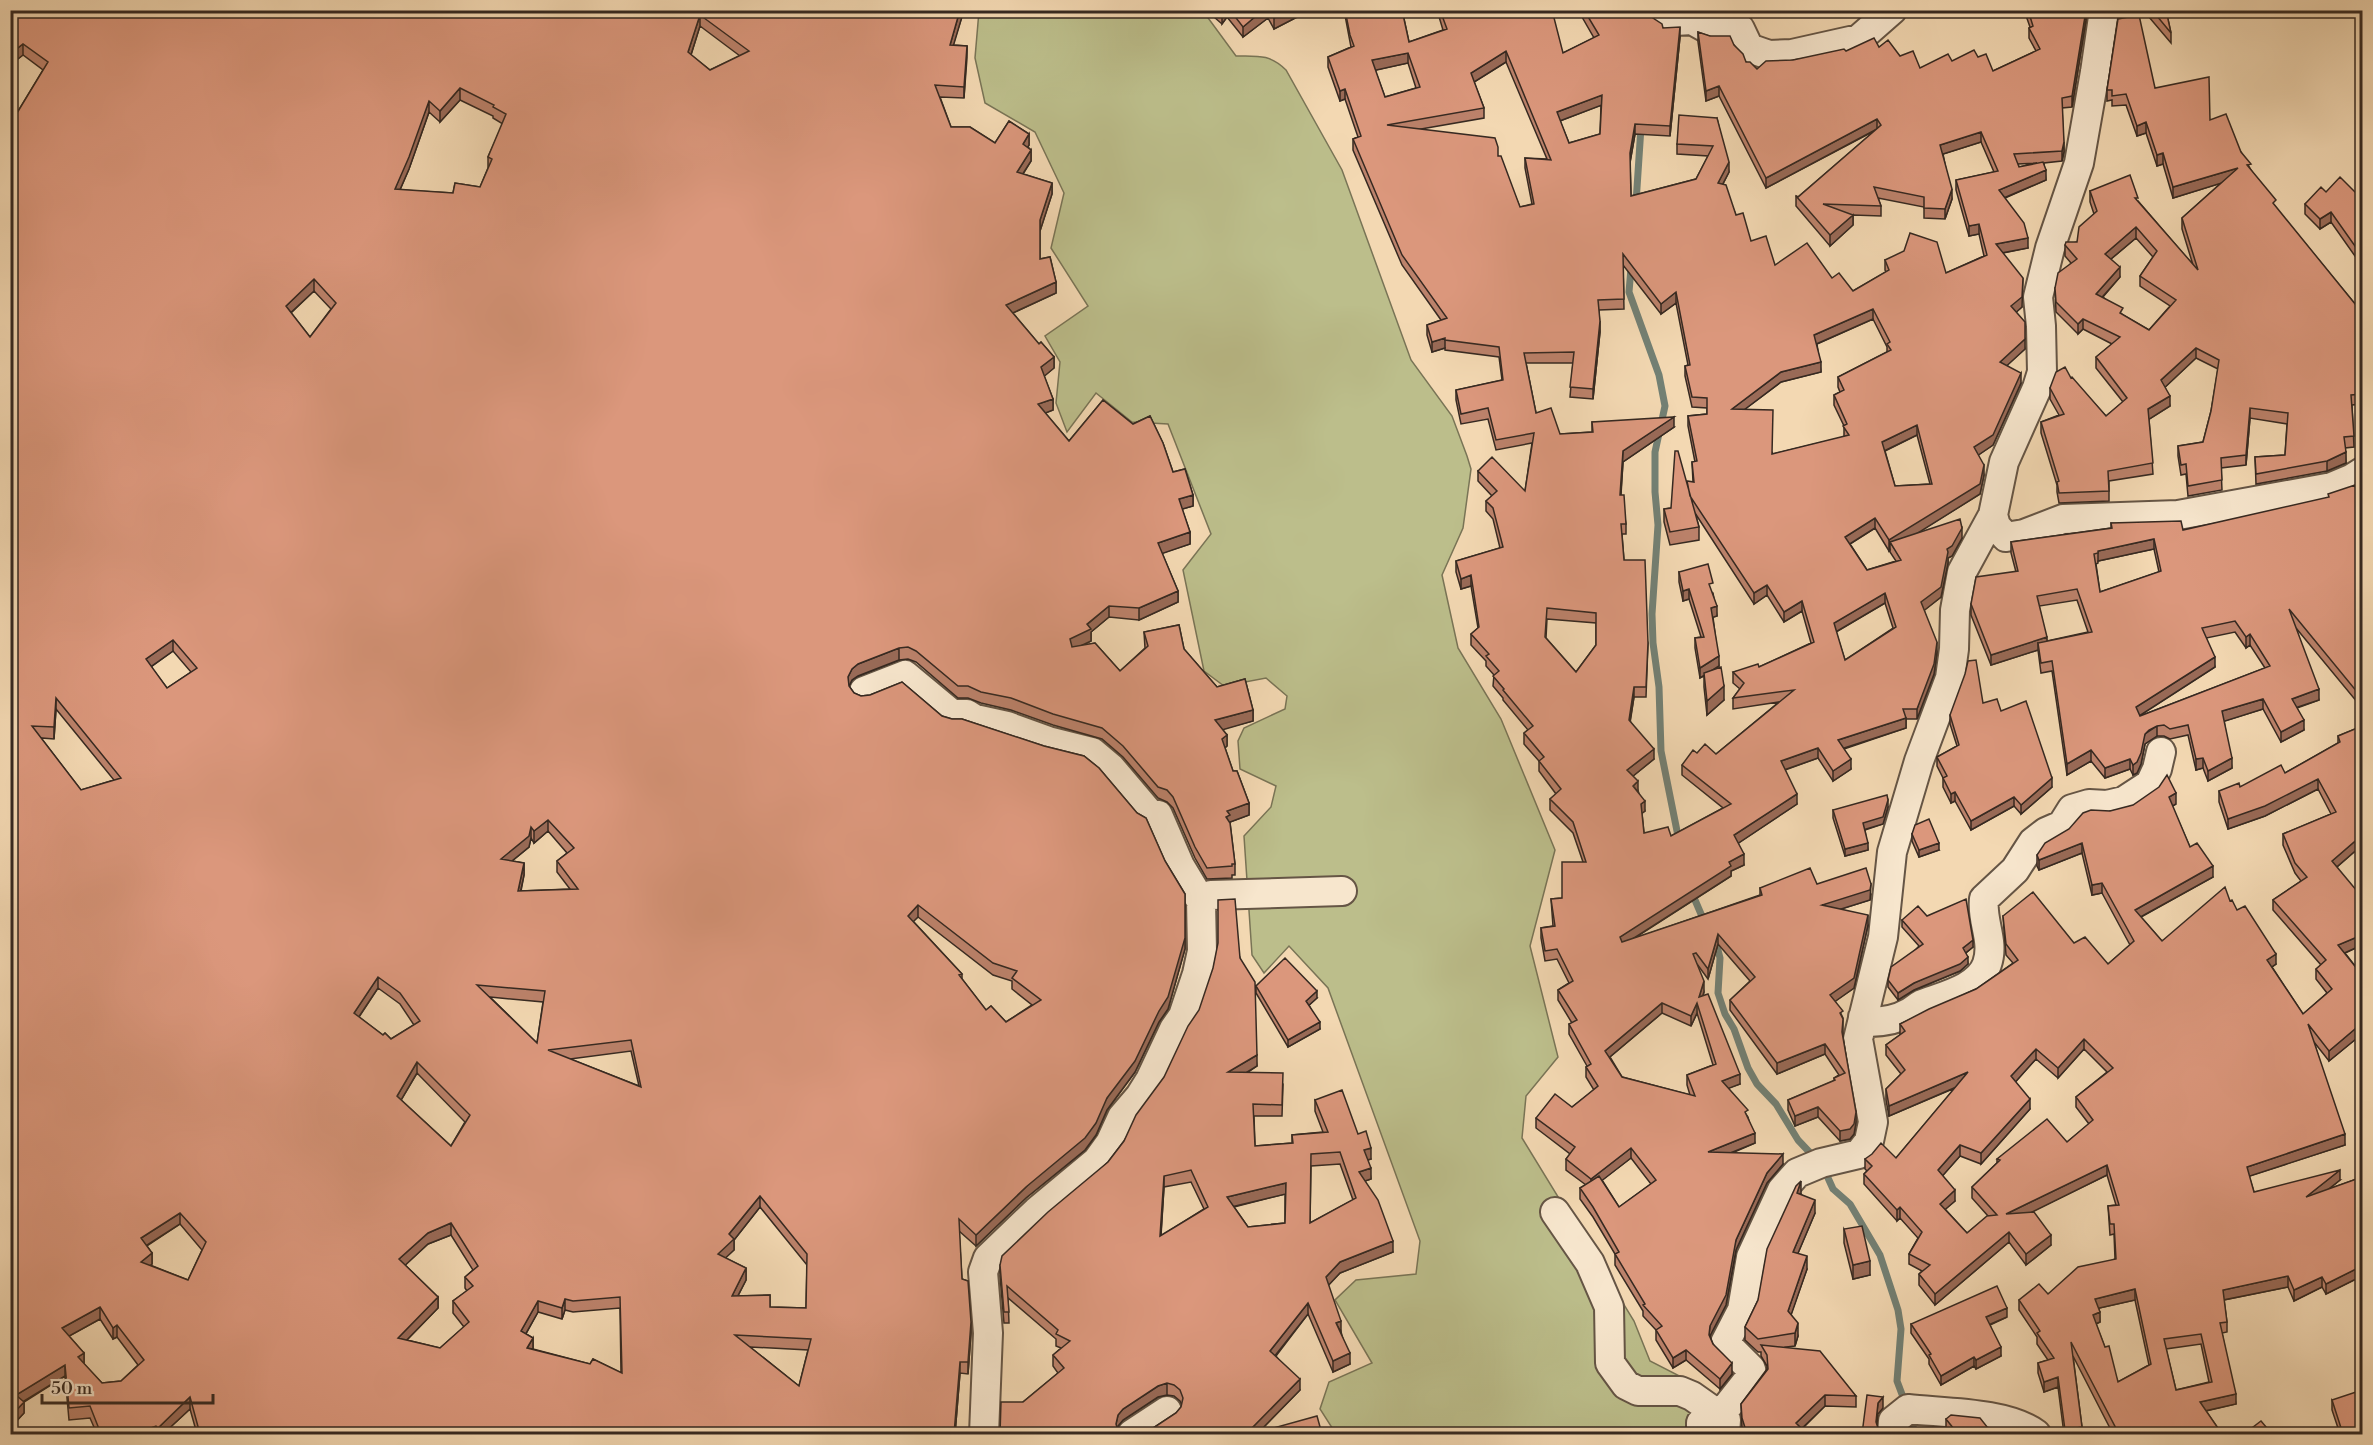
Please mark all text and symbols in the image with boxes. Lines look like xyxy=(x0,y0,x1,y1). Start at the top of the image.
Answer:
scale bar xyxy=(42,1367,213,1405)
text: 50 m xyxy=(51,1377,93,1400)

